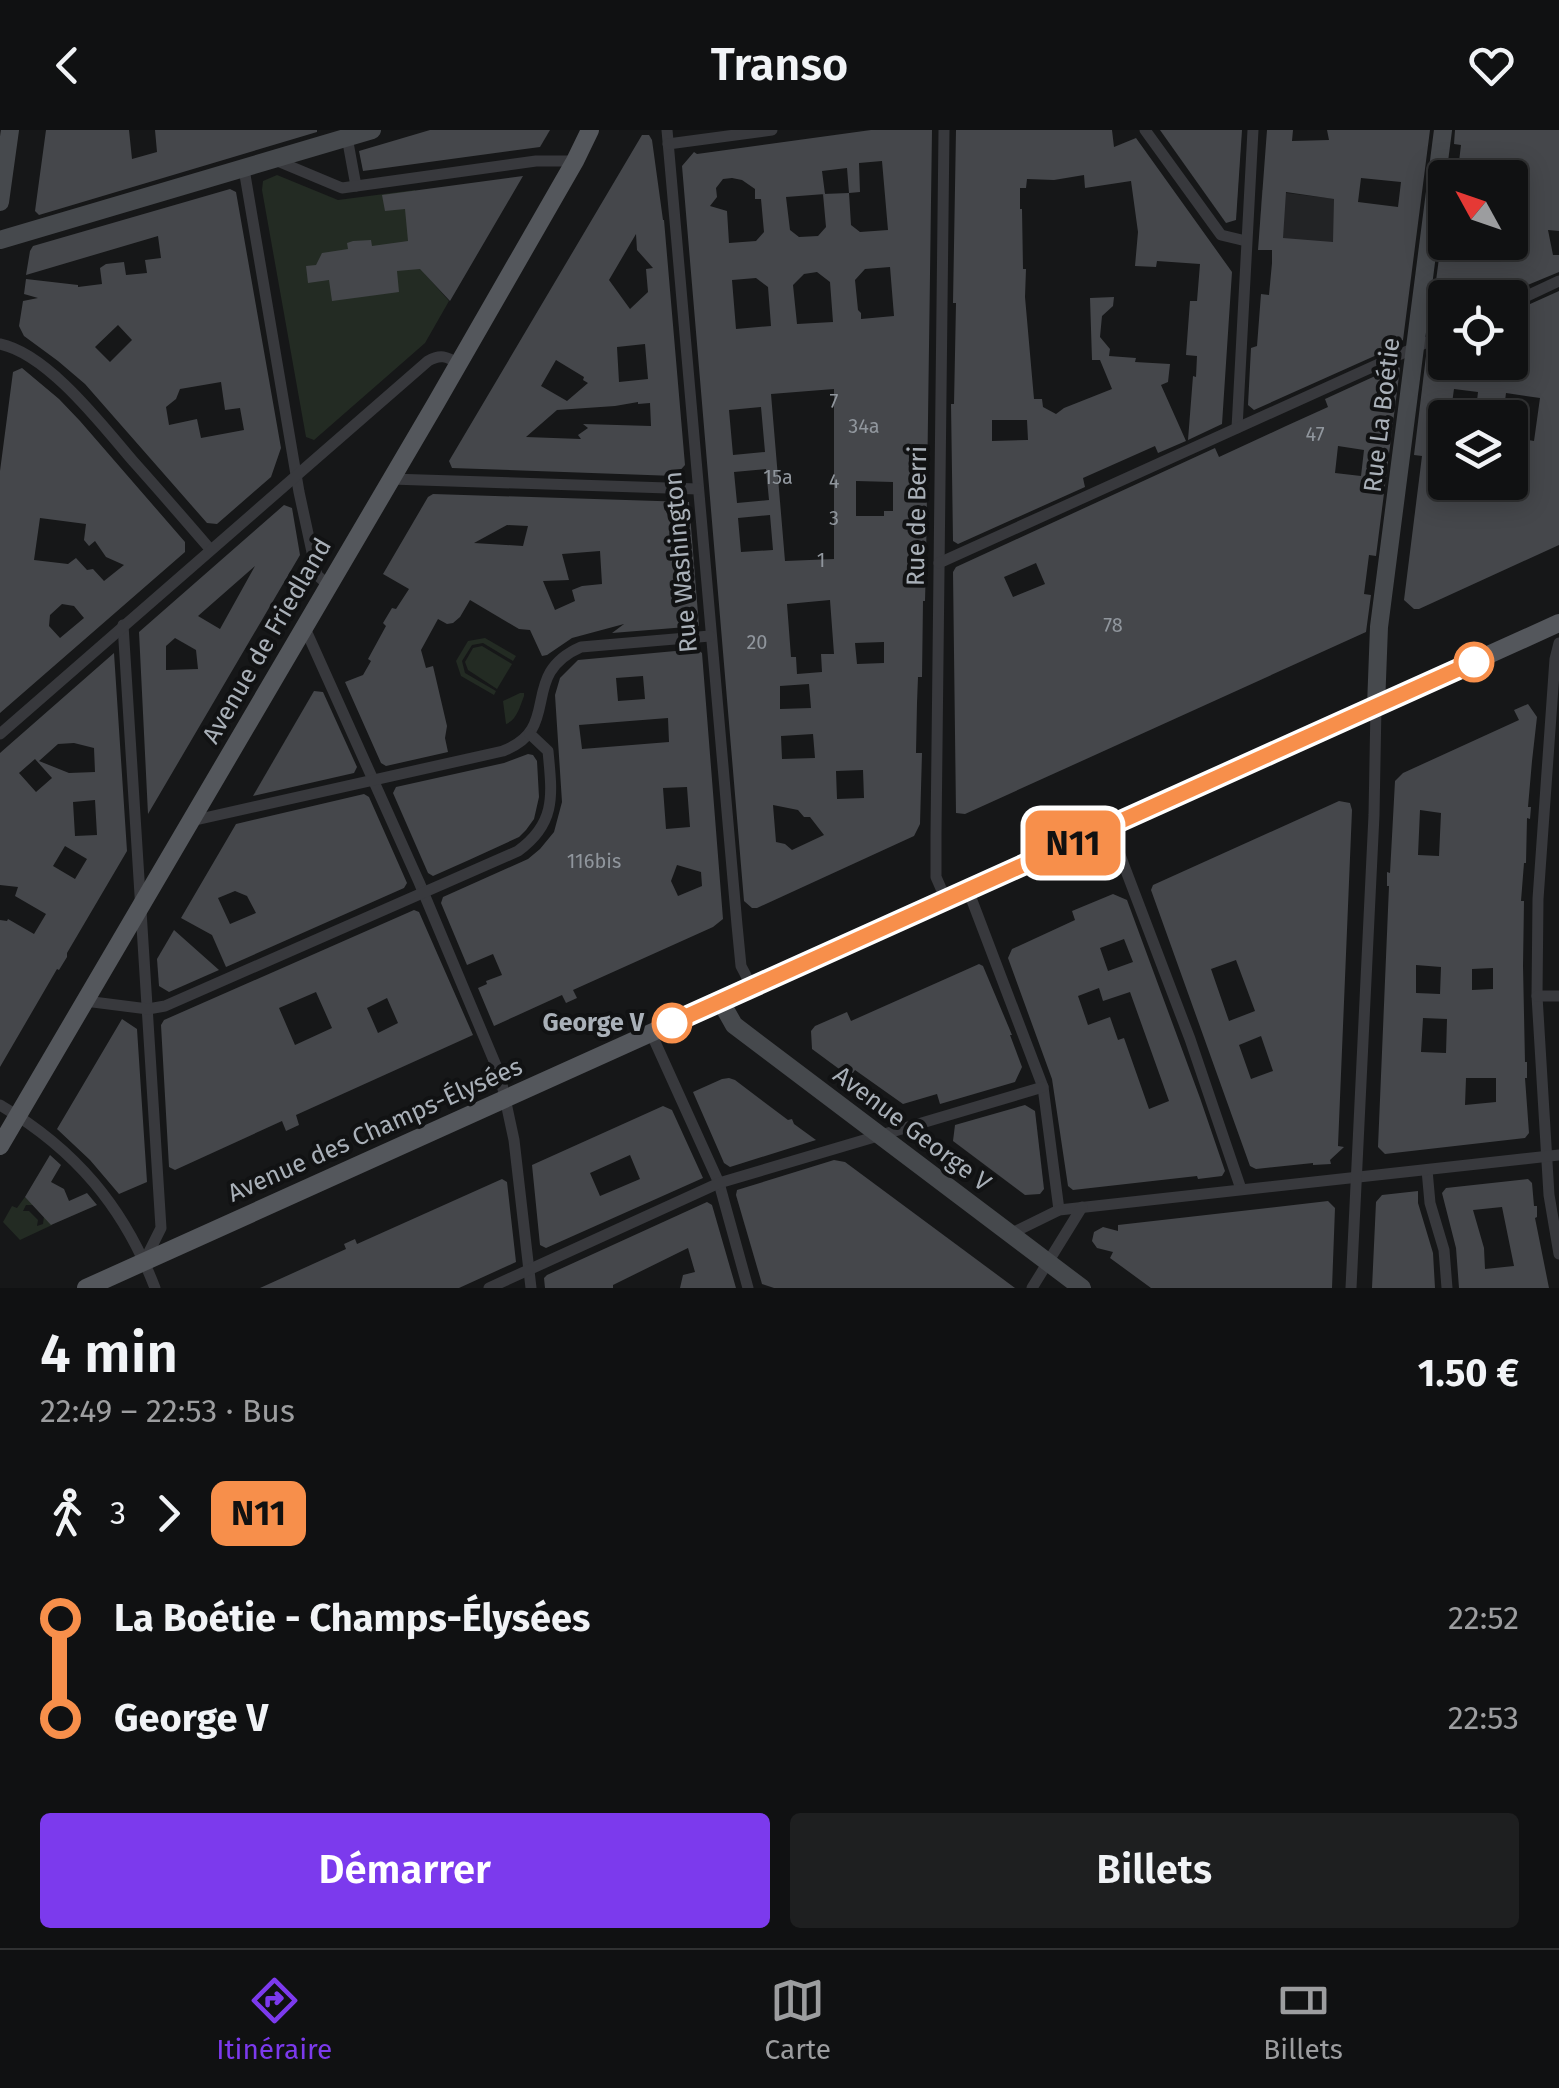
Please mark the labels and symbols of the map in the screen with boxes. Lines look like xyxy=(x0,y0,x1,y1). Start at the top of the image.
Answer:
north arrow xyxy=(1428,160,1528,260)
street label: Rue La Boétie xyxy=(1358,336,1406,494)
house number: 7 xyxy=(830,389,839,413)
house number: 34a xyxy=(848,414,880,438)
house number: 47 xyxy=(1305,422,1325,446)
street label: Rue de Berri xyxy=(901,446,933,586)
house number: 15a xyxy=(763,465,793,489)
house number: 4 xyxy=(829,469,840,493)
street label: Rue Washington xyxy=(658,470,704,654)
house number: 3 xyxy=(829,506,839,530)
street label: Avenue de Friedland xyxy=(196,533,338,749)
house number: 1 xyxy=(817,548,825,572)
house number: 78 xyxy=(1103,613,1123,637)
house number: 20 xyxy=(746,630,768,654)
unlabelled marker xyxy=(1455,643,1493,681)
line badge: N11 xyxy=(1016,810,1130,876)
house number: 116bis xyxy=(567,849,621,873)
marker: George V xyxy=(653,1004,691,1042)
place label: George V xyxy=(543,1008,645,1038)
street label: Avenue des Champs-Élysées xyxy=(223,1050,527,1209)
street label: Avenue George V xyxy=(827,1060,997,1198)

